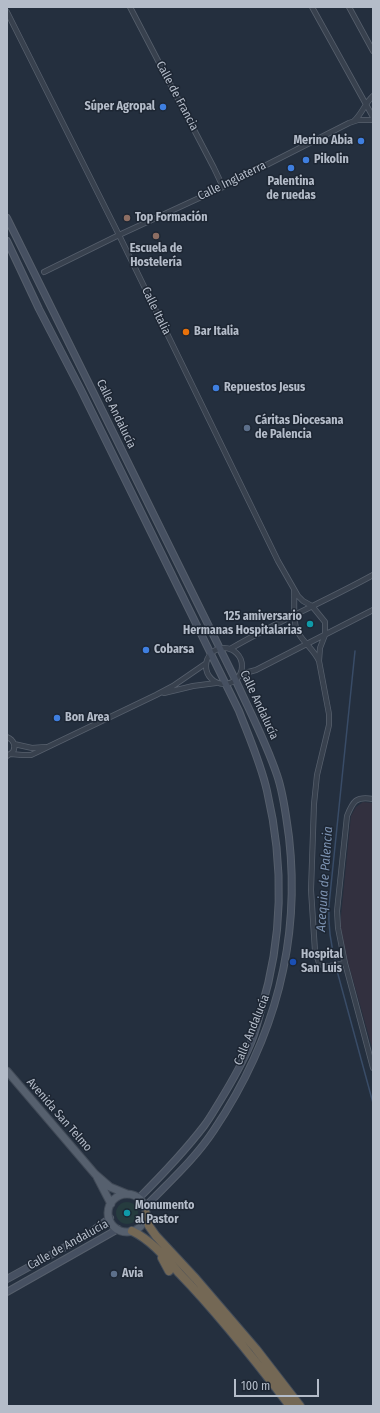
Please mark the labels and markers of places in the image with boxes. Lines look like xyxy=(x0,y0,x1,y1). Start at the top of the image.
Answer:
place label: Súper Agropal xyxy=(85,100,155,114)
marker: Súper Agropal xyxy=(158,102,168,112)
place label: Merino Abia xyxy=(293,134,353,148)
marker: Merino Abia xyxy=(356,136,366,146)
place label: Pikolin xyxy=(314,153,349,167)
marker: Pikolin xyxy=(301,155,311,165)
marker: Palentina de ruedas xyxy=(286,163,296,173)
place label: Palentina de ruedas xyxy=(266,175,316,203)
place label: Top Formación xyxy=(135,211,207,225)
marker: Top Formación xyxy=(122,213,132,223)
marker: Escuela de Hostelería xyxy=(151,231,161,241)
place label: Escuela de Hostelería xyxy=(130,242,182,270)
place label: Bar Italia xyxy=(194,325,239,339)
marker: Bar Italia xyxy=(181,327,191,337)
place label: Repuestos Jesus xyxy=(224,381,305,395)
marker: Repuestos Jesus xyxy=(211,383,221,393)
place label: Cáritas Diocesana de Palencia xyxy=(255,414,344,442)
marker: Cáritas Diocesana de Palencia xyxy=(242,423,252,433)
place label: 125 amiversario Hermanas Hospitalarias xyxy=(183,610,302,638)
marker: 125 amiversario Hermanas Hospitalarias xyxy=(305,619,315,629)
place label: Cobarsa xyxy=(154,643,194,657)
marker: Cobarsa xyxy=(141,645,151,655)
place label: Bon Area xyxy=(65,711,109,725)
marker: Bon Area xyxy=(52,713,62,723)
place label: Hospital San Luis xyxy=(301,948,343,976)
marker: Hospital San Luis xyxy=(288,957,298,967)
place label: Monumento al Pastor xyxy=(135,1199,195,1227)
marker: Monumento al Pastor xyxy=(122,1208,132,1218)
place label: Avia xyxy=(122,1267,143,1281)
marker: Avia xyxy=(109,1269,119,1279)

